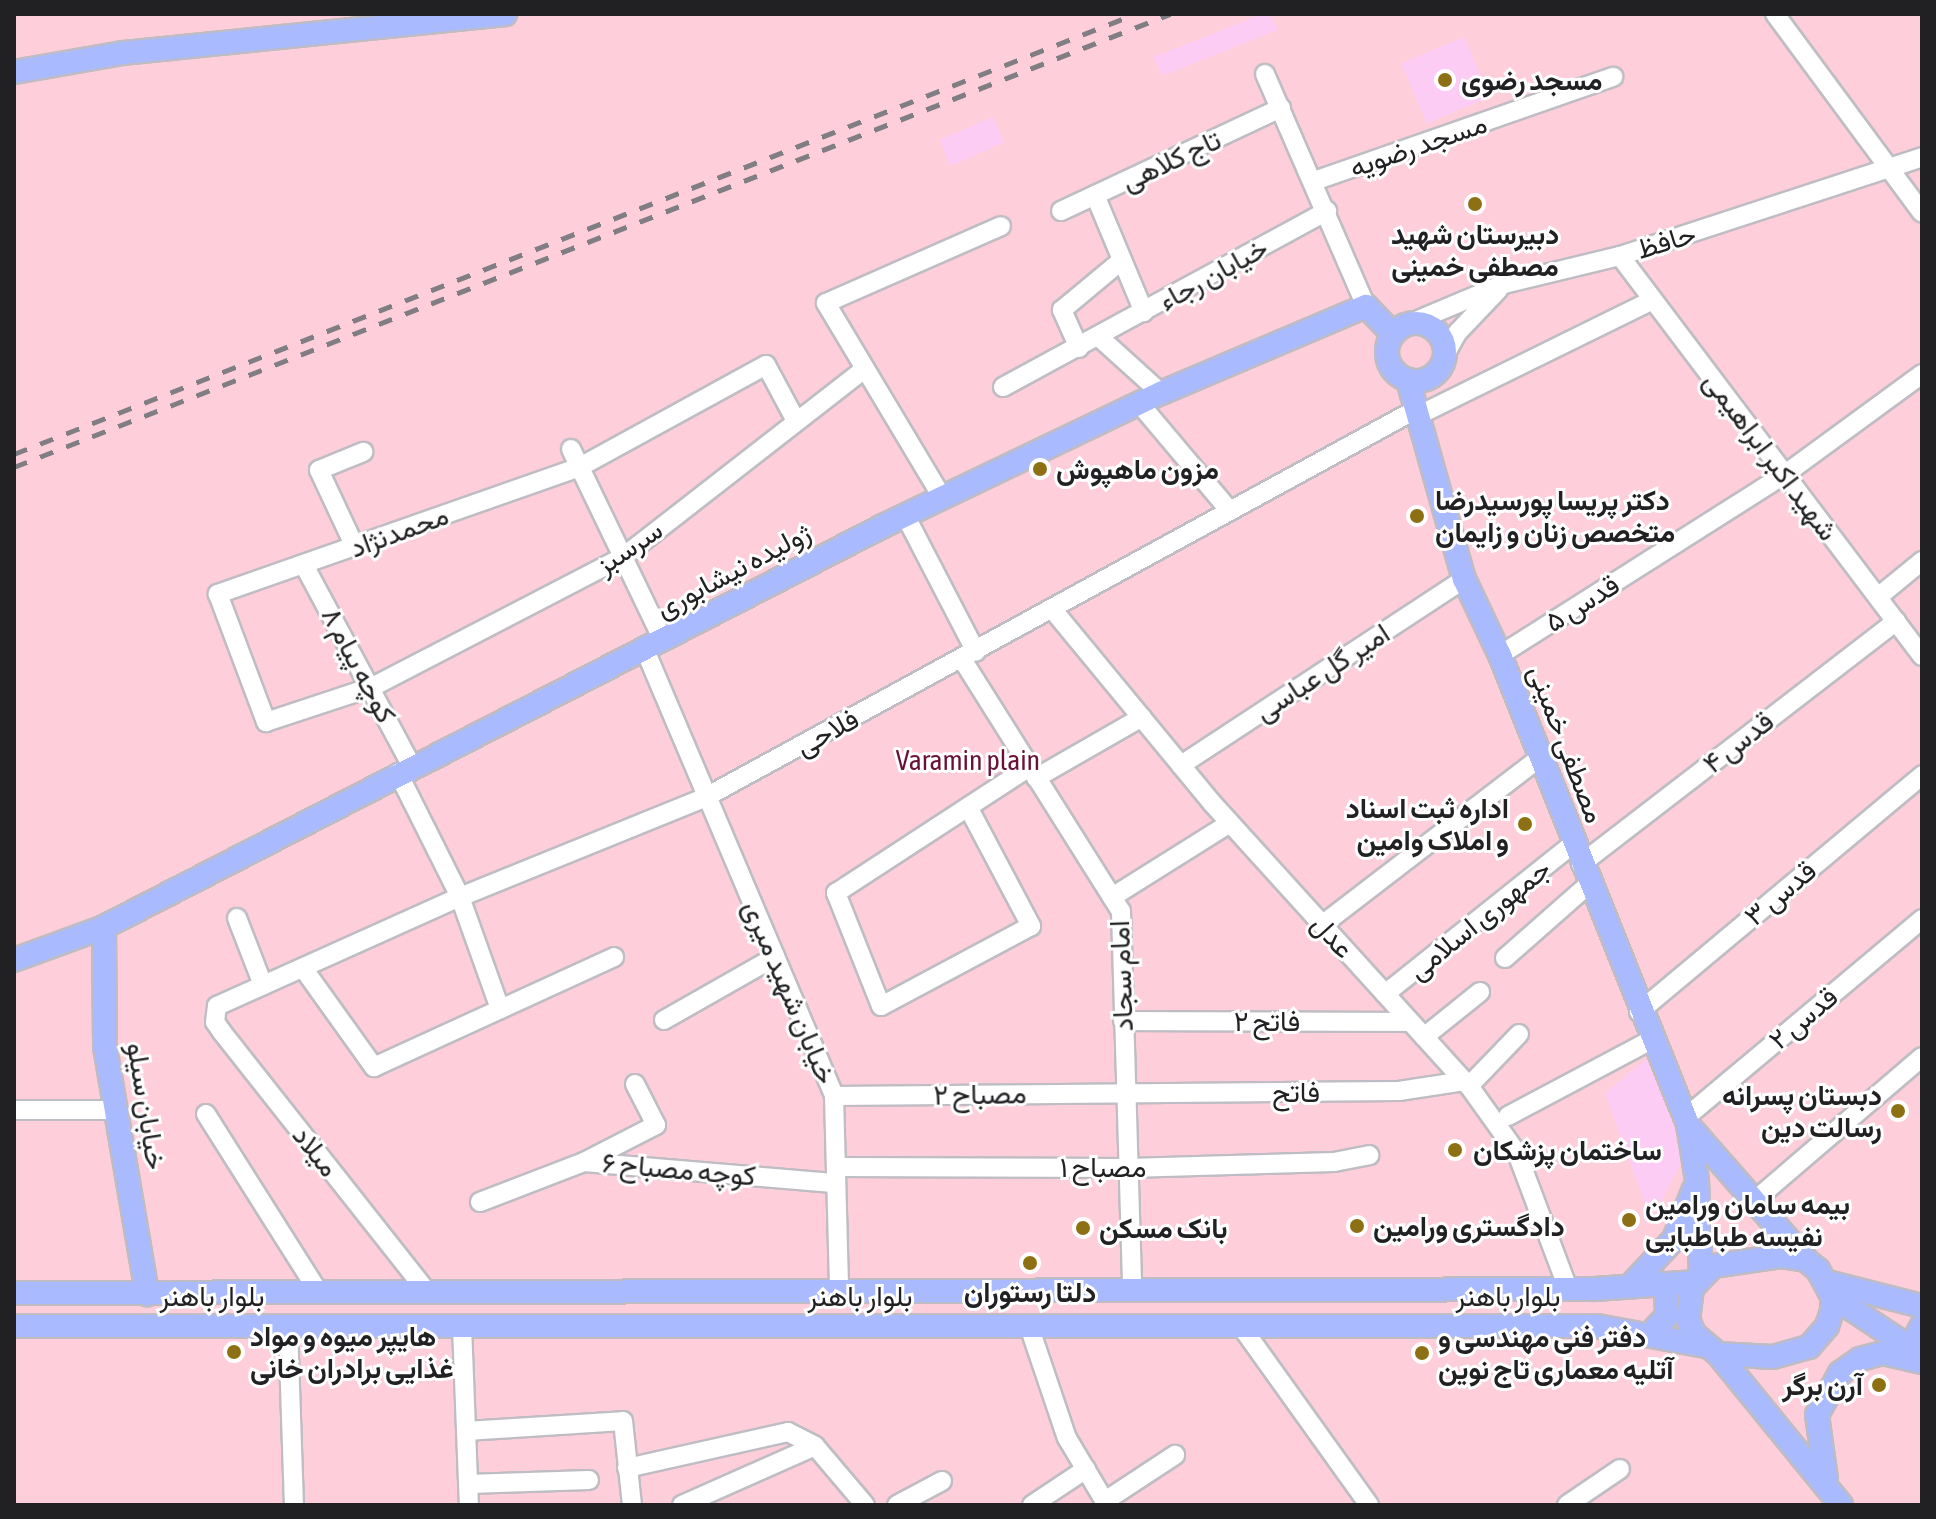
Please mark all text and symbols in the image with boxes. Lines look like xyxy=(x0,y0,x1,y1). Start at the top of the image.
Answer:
place label: مسجد رضوی xyxy=(1461,63,1602,97)
marker: مسجد رضوی xyxy=(1436,71,1454,89)
street label: مسجد رضویه xyxy=(1345,106,1491,184)
street label: تاج کلاهی xyxy=(1116,122,1226,198)
marker: دبیرستان شهید مصطفی خمینی xyxy=(1466,195,1484,213)
street label: حافظ xyxy=(1632,216,1700,266)
place label: دبیرستان شهید مصطفی خمینی xyxy=(1391,217,1559,283)
street label: خیابان رجاء xyxy=(1153,230,1273,318)
street label: شهید اکبر ابراهیمی xyxy=(1697,365,1845,547)
place label: مزون ماهپوش xyxy=(1056,452,1219,486)
marker: مزون ماهپوش xyxy=(1031,460,1049,478)
place label: دکتر پریسا پورسیدرضا متخصص زنان و زایمان xyxy=(1435,483,1675,549)
street label: محمدنژاد xyxy=(345,498,453,564)
marker: دکتر پریسا پورسیدرضا متخصص زنان و زایمان xyxy=(1406,505,1428,527)
street label: سرسبز xyxy=(589,513,669,581)
street label: ژولیده نیشابوری xyxy=(650,515,816,625)
street label: قدس ۵ xyxy=(1539,567,1625,639)
street label: کوچه پیام ۸ xyxy=(315,601,403,729)
street label: امیر گل عباسی xyxy=(1248,616,1396,728)
street label: مصطفی خمینی xyxy=(1521,660,1613,828)
street label: فلاحی xyxy=(790,702,864,762)
street label: قدس ۴ xyxy=(1696,704,1780,780)
park label: Varamin plain xyxy=(896,743,1040,777)
place label: اداره ثبت اسناد و املاک وامین xyxy=(1346,791,1509,857)
marker: اداره ثبت اسناد و املاک وامین xyxy=(1516,815,1534,833)
street label: جمهوری اسلامی xyxy=(1401,851,1557,987)
street label: قدس ۳ xyxy=(1737,853,1823,933)
street label: خیابان شهید میری xyxy=(736,895,844,1089)
street label: عدل xyxy=(1305,907,1361,965)
street label: امام سجاد xyxy=(1102,920,1140,1032)
street label: قدس ۲ xyxy=(1762,980,1844,1056)
street label: فاتح ۲ xyxy=(1234,1004,1300,1038)
street label: خیابان سیلو xyxy=(120,1040,174,1172)
street label: فاتح xyxy=(1272,1075,1320,1109)
street label: مصباح ۲ xyxy=(933,1076,1027,1112)
place label: دبستان پسرانه رسالت دین xyxy=(1722,1078,1882,1144)
marker: دبستان پسرانه رسالت دین xyxy=(1889,1102,1907,1120)
street label: میلاد xyxy=(286,1119,346,1183)
place label: ساختمان پزشکان xyxy=(1473,1133,1662,1167)
marker: ساختمان پزشکان xyxy=(1444,1139,1466,1161)
street label: کوچه مصباح ۶ xyxy=(601,1146,757,1192)
street label: مصباح ۱ xyxy=(1060,1150,1146,1184)
place label: بیمه سامان ورامین نفیسه طباطبایی xyxy=(1645,1187,1850,1253)
place label: دادگستری ورامین xyxy=(1373,1209,1565,1243)
place label: بانک مسکن xyxy=(1099,1211,1228,1245)
marker: بیمه سامان ورامین نفیسه طباطبایی xyxy=(1620,1211,1638,1229)
marker: دادگستری ورامین xyxy=(1348,1217,1366,1235)
marker: بانک مسکن xyxy=(1074,1219,1092,1237)
marker: دلتا رستوران xyxy=(1021,1254,1039,1272)
place label: دلتا رستوران xyxy=(964,1275,1096,1309)
street label: بلوار باهنر xyxy=(160,1279,264,1313)
street label: بلوار باهنر xyxy=(808,1279,912,1313)
street label: بلوار باهنر xyxy=(1456,1279,1560,1313)
place label: هایپر میوه و‌ مواد غذایی برادران خانی xyxy=(250,1319,454,1385)
place label: دفتر فنی مهندسی و آتلیه معماری تاج نوین xyxy=(1438,1320,1673,1386)
marker: هایپر میوه و‌ مواد غذایی برادران خانی xyxy=(225,1343,243,1361)
marker: دفتر فنی مهندسی و آتلیه معماری تاج نوین xyxy=(1413,1344,1431,1362)
place label: آرن برگر xyxy=(1782,1368,1863,1402)
marker: آرن برگر xyxy=(1870,1376,1888,1394)

